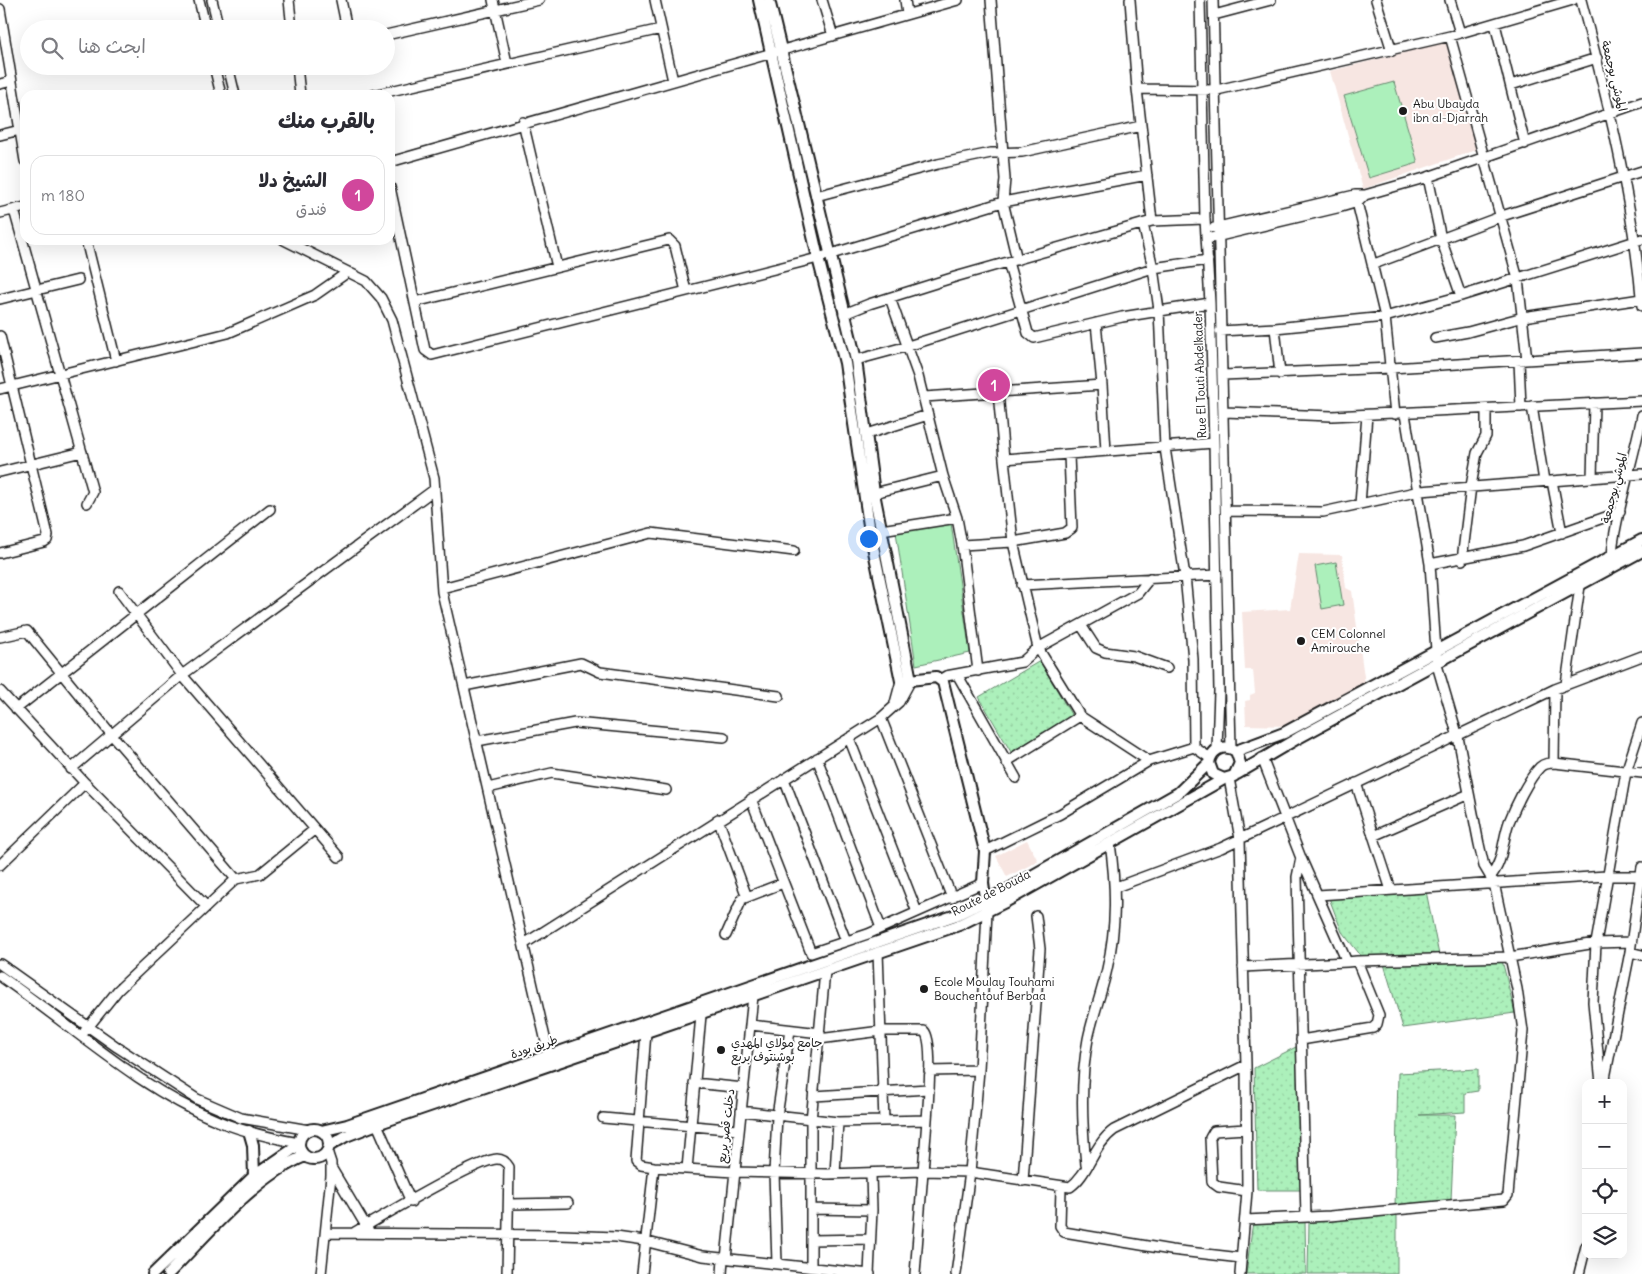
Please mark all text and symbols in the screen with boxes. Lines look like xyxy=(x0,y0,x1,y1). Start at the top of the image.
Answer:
search box xyxy=(20,20,395,75)
icon: search xyxy=(38,34,66,62)
text: ابحث هنا xyxy=(78,34,146,58)
street label: الموشي بوجمعة xyxy=(1595,39,1631,114)
place label: Abu Ubayda ibn al-Djarrah xyxy=(1413,96,1488,125)
marker: Abu Ubayda ibn al-Djarrah xyxy=(1397,105,1409,117)
text: بالقرب منك xyxy=(278,107,375,134)
text: الشيخ دلا xyxy=(259,168,327,192)
text: 180 m xyxy=(41,185,85,205)
text: 1 xyxy=(355,185,361,205)
text: فندق xyxy=(296,199,327,219)
street label: Rue El Touti Abdelkader xyxy=(1190,311,1209,439)
pin: 1 xyxy=(978,366,1010,404)
street label: الموشي بوجمعة xyxy=(1597,451,1633,526)
your location xyxy=(856,526,882,552)
place label: CEM Colonnel Amirouche xyxy=(1311,626,1385,655)
marker: CEM Colonnel Amirouche xyxy=(1295,635,1307,647)
street label: Route de Bouda xyxy=(949,866,1033,919)
place label: Ecole Moulay Touhami Bouchentouf Berbaa xyxy=(934,974,1054,1003)
marker: Ecole Moulay Touhami Bouchentouf Berbaa xyxy=(918,983,930,995)
street label: طريق بودة xyxy=(508,1031,560,1063)
place label: جامع مولاي المهدي بوشنتوف بربع xyxy=(731,1035,823,1066)
marker: جامع مولاي المهدي بوشنتوف بربع xyxy=(715,1044,727,1056)
map controls xyxy=(1582,1079,1627,1259)
button: + xyxy=(1582,1079,1627,1124)
street label: دخلت قصر بربع xyxy=(713,1088,739,1164)
button: − xyxy=(1582,1124,1627,1169)
button: locate xyxy=(1582,1169,1627,1214)
button: layers xyxy=(1582,1214,1627,1259)

